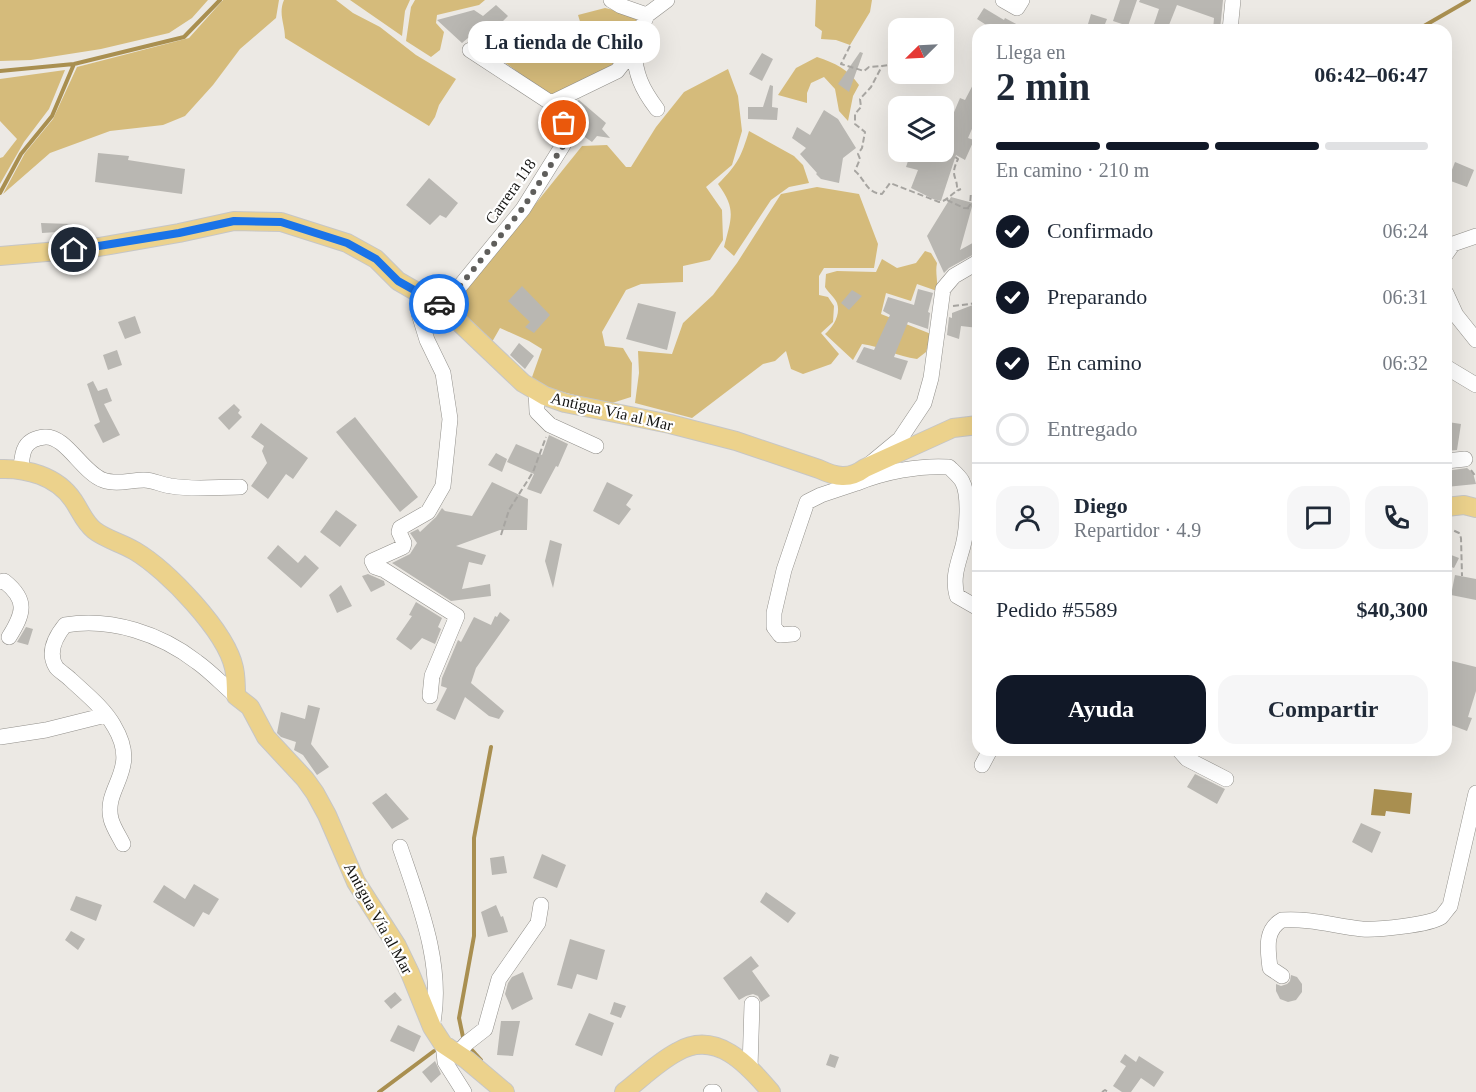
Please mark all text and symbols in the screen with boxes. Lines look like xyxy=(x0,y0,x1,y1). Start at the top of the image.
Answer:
north arrow xyxy=(888,18,954,84)
map controls xyxy=(888,18,954,162)
callout: La tienda de Chilo xyxy=(468,21,660,63)
text: La tienda de Chilo xyxy=(485,31,643,53)
text: Llega en xyxy=(996,41,1065,63)
text: 06:42–06:47 xyxy=(1314,62,1428,87)
text: 2 min xyxy=(996,65,1090,108)
button: layers xyxy=(888,96,954,162)
pin xyxy=(538,97,589,148)
icon: bag xyxy=(547,106,580,139)
street label: Carrera 118 xyxy=(482,156,539,227)
text: En camino · 210 m xyxy=(996,159,1149,181)
icon: check xyxy=(996,215,1029,248)
text: Confirmado xyxy=(1047,218,1153,243)
text: 06:24 xyxy=(1382,220,1428,242)
pin xyxy=(48,224,99,275)
icon: home xyxy=(57,233,90,266)
courier xyxy=(409,274,469,334)
icon: check xyxy=(996,281,1029,314)
text: Preparando xyxy=(1047,284,1147,309)
text: 06:31 xyxy=(1382,286,1428,308)
icon: car xyxy=(423,288,456,321)
icon: check xyxy=(996,347,1029,380)
text: En camino xyxy=(1047,350,1142,375)
text: 06:32 xyxy=(1382,352,1428,374)
street label: Antigua Vía al Mar xyxy=(549,389,675,435)
text: Entregado xyxy=(1047,416,1137,441)
button: person xyxy=(996,486,1059,549)
button: chat xyxy=(1287,486,1350,549)
button: phone xyxy=(1365,486,1428,549)
text: Diego xyxy=(1074,493,1128,518)
text: Repartidor · 4.9 xyxy=(1074,519,1201,541)
text: Pedido #5589 xyxy=(996,597,1118,622)
text: $40,300 xyxy=(1357,597,1428,622)
button: Ayuda xyxy=(996,675,1206,744)
button: Compartir xyxy=(1218,675,1428,744)
street label: Antigua Vía al Mar xyxy=(340,860,417,978)

